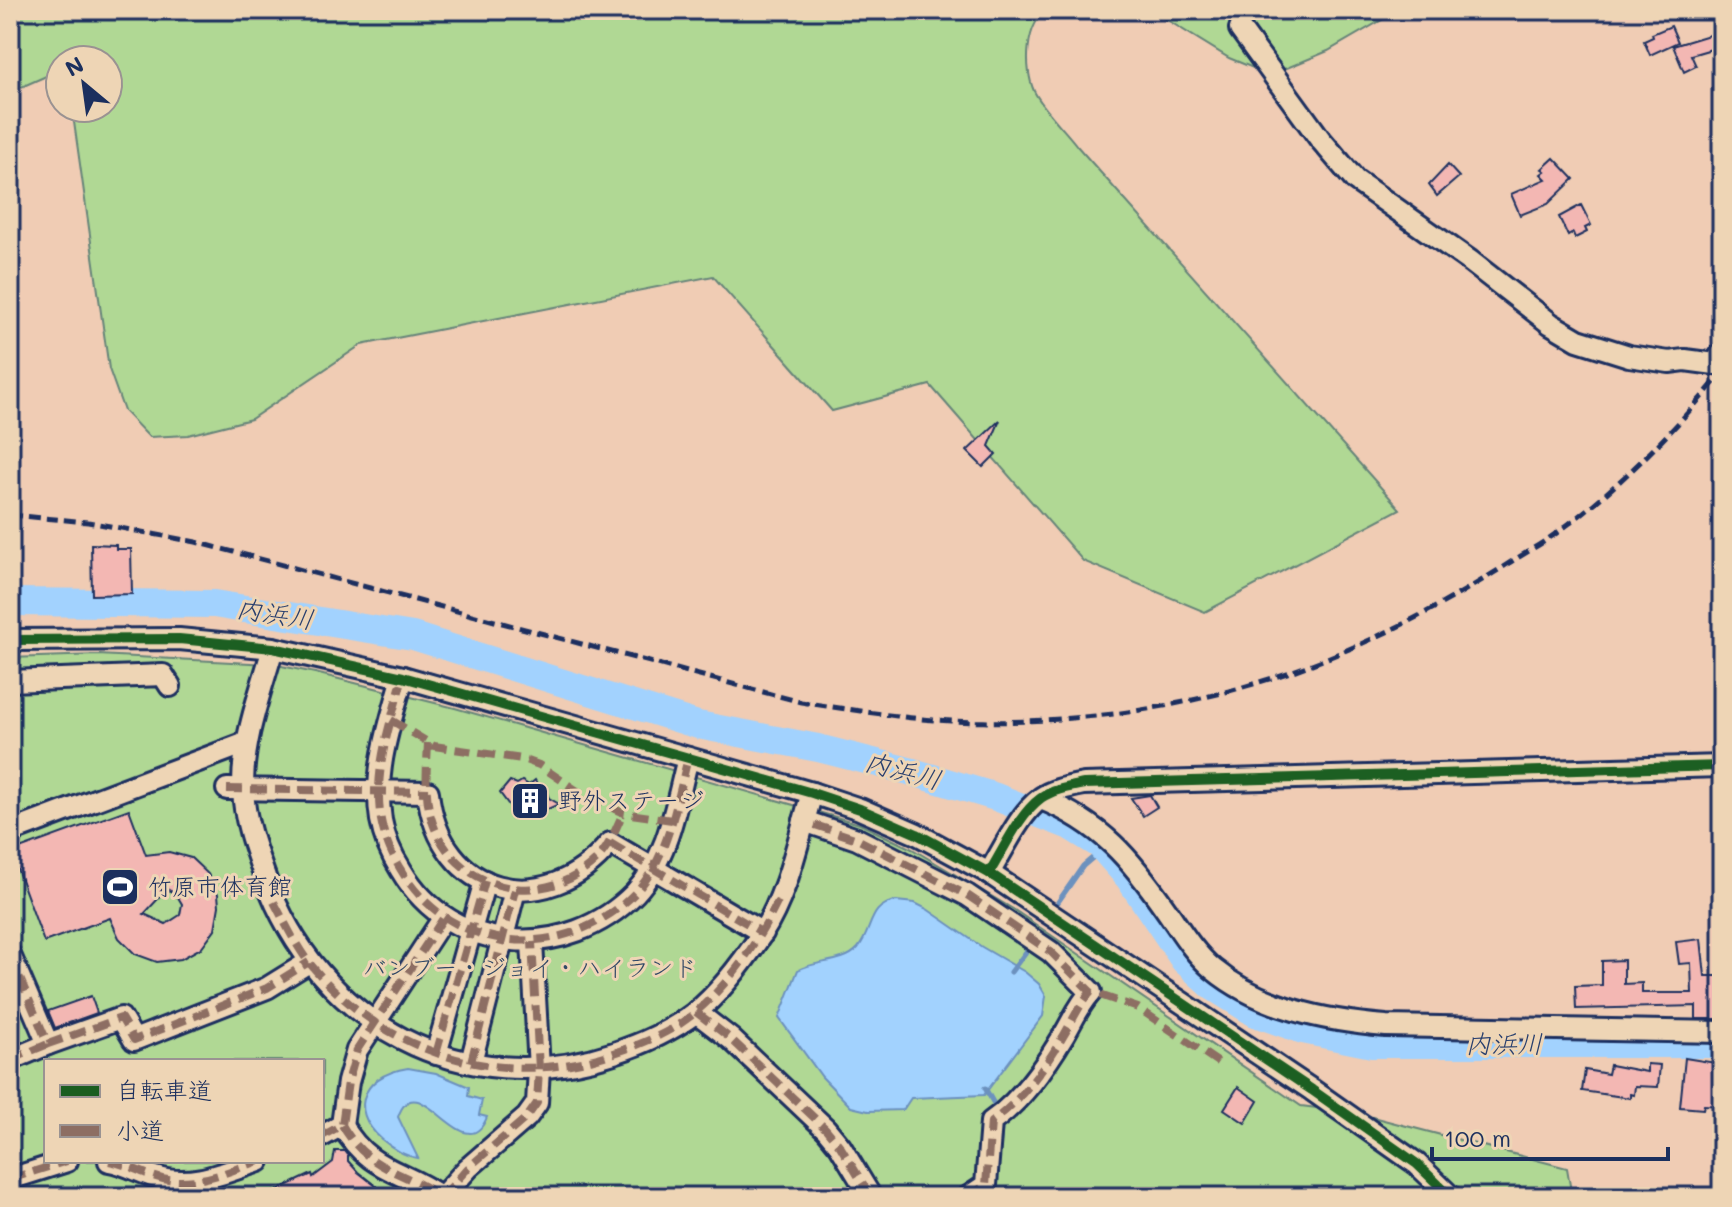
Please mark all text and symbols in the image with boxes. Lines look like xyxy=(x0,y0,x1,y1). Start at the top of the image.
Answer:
north arrow xyxy=(44,44,124,124)
text: N xyxy=(60,49,88,83)
water label: 内浜川 xyxy=(234,590,316,636)
water label: 内浜川 xyxy=(861,744,945,797)
building icon: 野外ステージ xyxy=(509,780,551,822)
place label: 野外ステージ xyxy=(558,784,704,815)
sports icon: 竹原市体育館 xyxy=(99,866,141,908)
place label: 竹原市体育館 xyxy=(148,870,292,901)
park label: バンブー・ジョイ・ハイランド xyxy=(363,951,697,982)
water label: 内浜川 xyxy=(1465,1026,1543,1060)
legend xyxy=(44,1059,324,1163)
text: 自転車道 xyxy=(116,1074,212,1105)
scale bar xyxy=(1432,1111,1668,1161)
text: 小道 xyxy=(116,1114,164,1145)
text: 100 m xyxy=(1444,1122,1511,1153)

